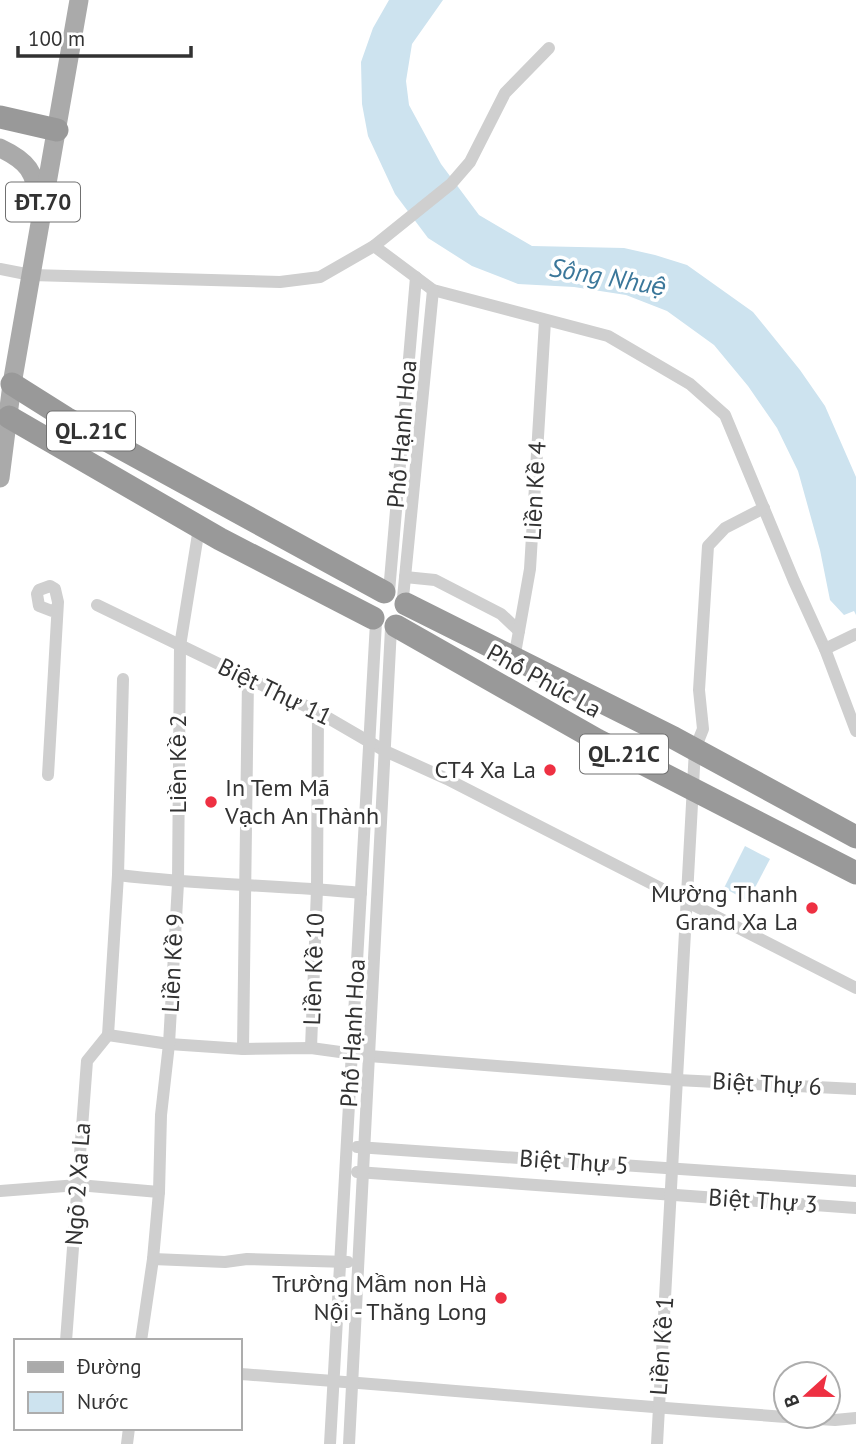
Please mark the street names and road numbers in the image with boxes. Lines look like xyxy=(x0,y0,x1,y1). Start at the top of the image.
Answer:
road number: ĐT.70 xyxy=(6,182,80,222)
street label: Phố Hạnh Hoa xyxy=(380,358,423,509)
road number: QL.21C xyxy=(47,412,135,450)
street label: Liền Kề 4 xyxy=(516,441,553,541)
street label: Phố Phúc La xyxy=(482,637,607,725)
street label: Biệt Thự 11 xyxy=(213,651,337,732)
street label: Liền Kề 2 xyxy=(162,714,193,814)
road number: QL.21C xyxy=(580,734,668,774)
street label: Liền Kề 10 xyxy=(296,912,331,1026)
street label: Liền Kề 9 xyxy=(154,913,191,1013)
street label: Phố Hạnh Hoa xyxy=(333,958,372,1108)
street label: Biệt Thự 6 xyxy=(711,1065,823,1102)
street label: Ngõ 2 Xa La xyxy=(58,1121,97,1247)
street label: Biệt Thự 5 xyxy=(518,1142,630,1181)
street label: Biệt Thự 3 xyxy=(707,1181,819,1220)
street label: Liền Kề 1 xyxy=(643,1295,680,1397)

